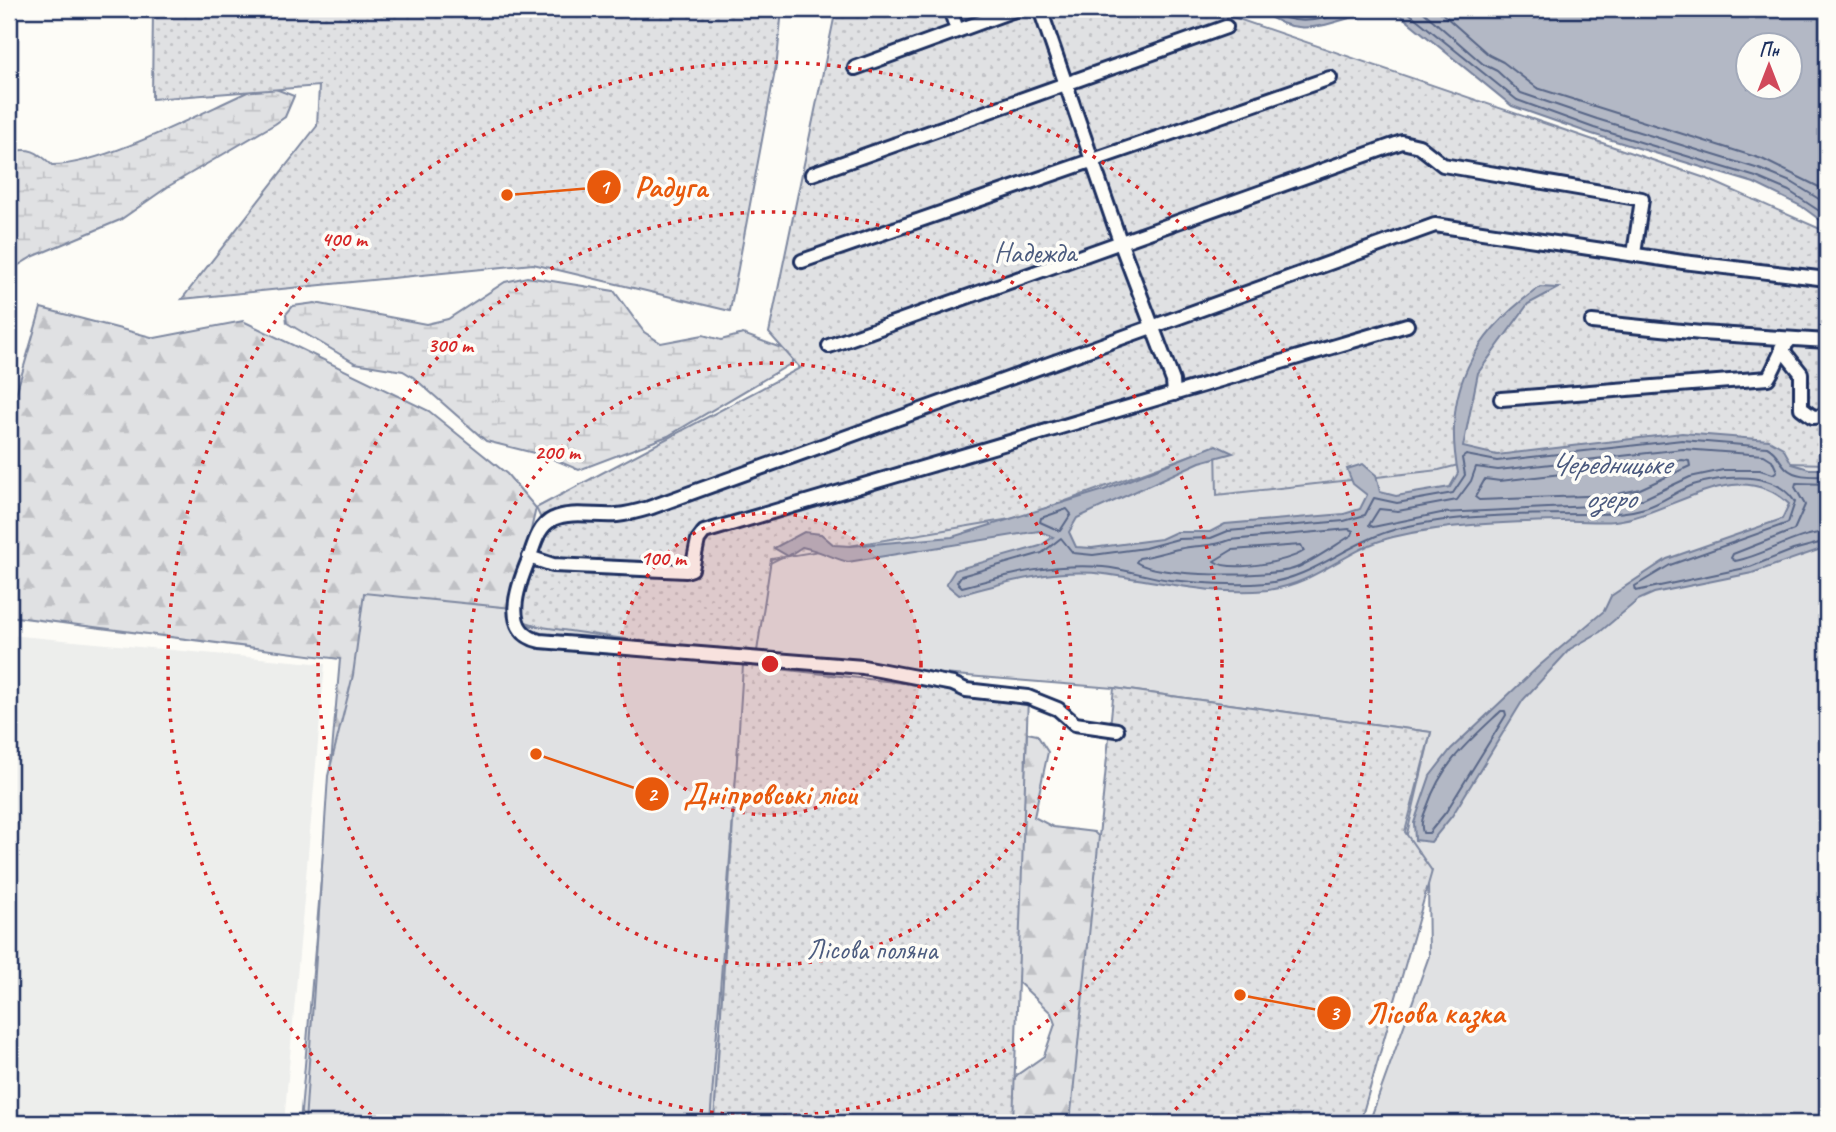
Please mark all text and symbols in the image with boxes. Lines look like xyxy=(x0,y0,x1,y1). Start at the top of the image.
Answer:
north arrow xyxy=(1734,32,1804,102)
text: Пн xyxy=(1759,38,1781,62)
callout: Радуга xyxy=(586,161,722,212)
text: Радуга xyxy=(635,168,710,207)
text: 1 xyxy=(599,174,611,200)
text: 400 m xyxy=(321,226,369,252)
park label: Надежда xyxy=(994,235,1078,270)
text: 300 m xyxy=(427,332,475,358)
text: 200 m xyxy=(534,439,582,465)
water label: Чередницьке озеро xyxy=(1550,445,1674,517)
text: 100 m xyxy=(640,545,688,571)
centre of rings xyxy=(758,652,782,676)
callout: Дніпровські ліси xyxy=(635,768,871,819)
text: Дніпровські ліси xyxy=(684,775,858,813)
text: 2 xyxy=(647,781,659,807)
park label: Лісова поляна xyxy=(807,932,939,967)
callout: Лісова казка xyxy=(1317,987,1519,1038)
text: Лісова казка xyxy=(1366,994,1507,1033)
text: 3 xyxy=(1329,1000,1341,1026)

